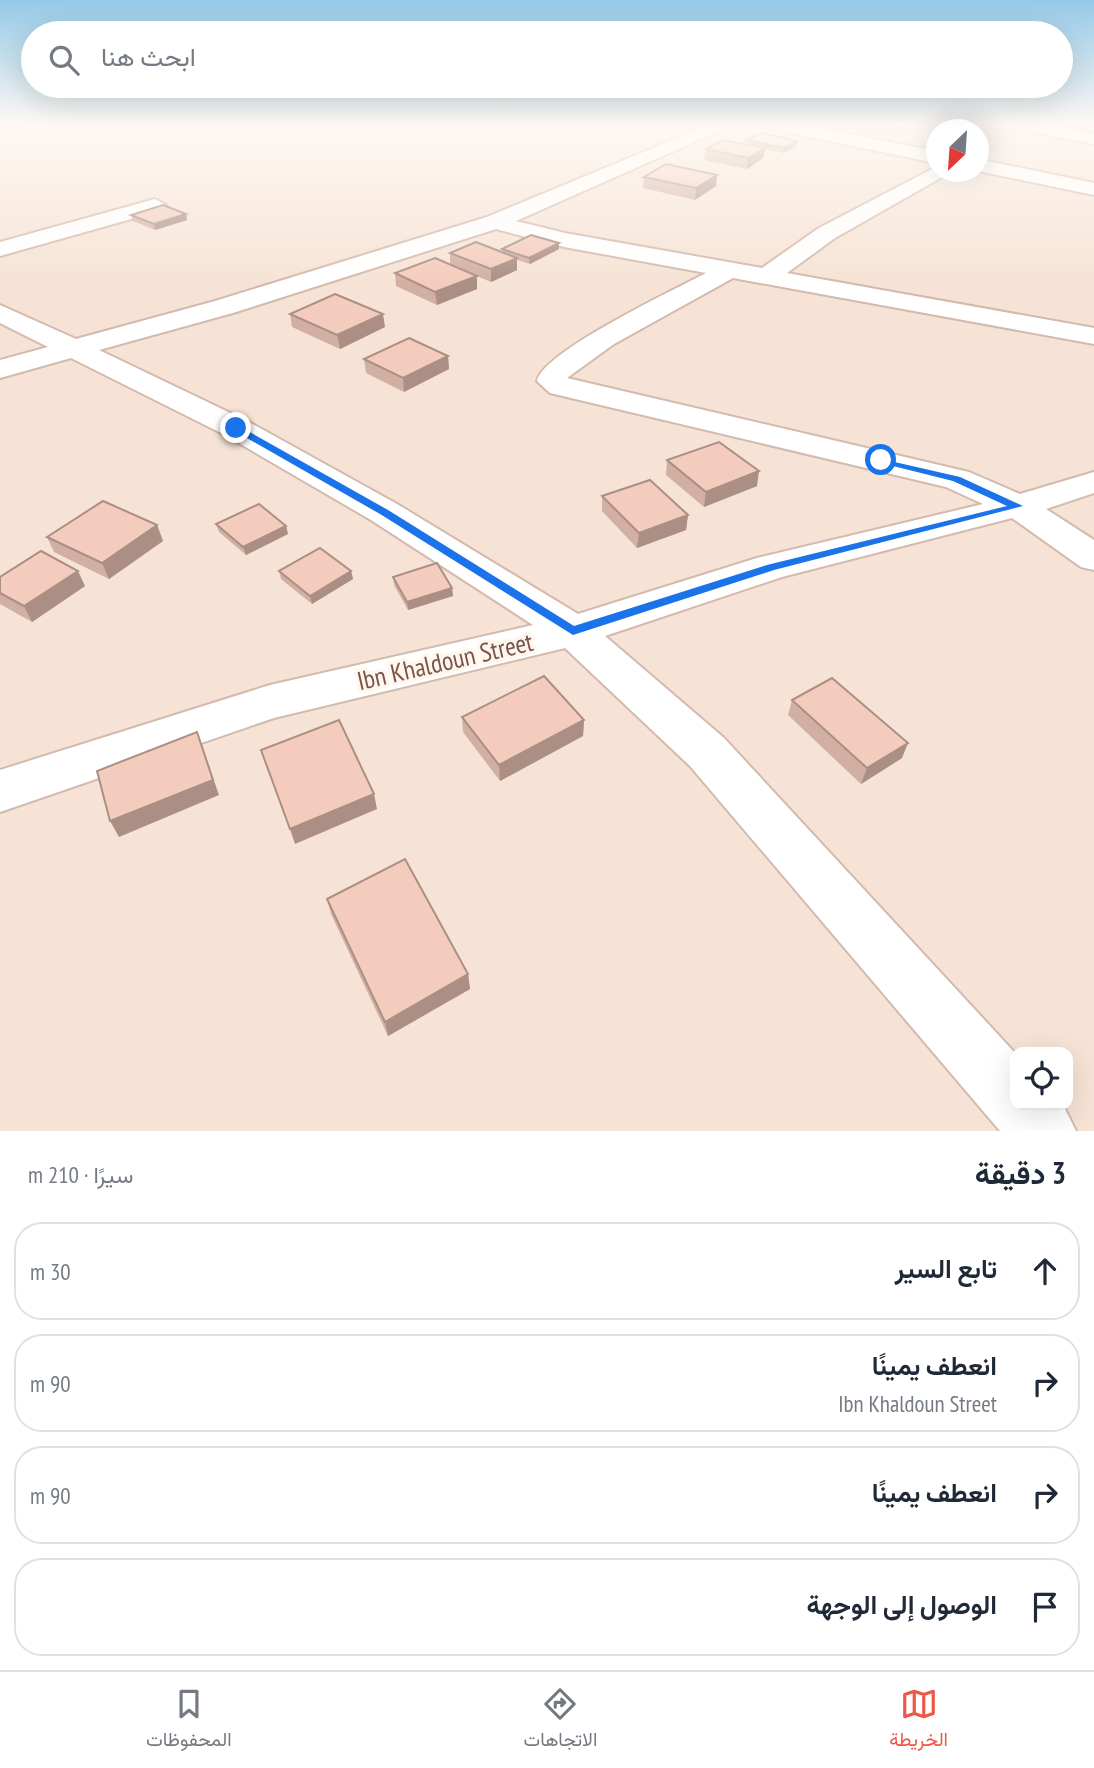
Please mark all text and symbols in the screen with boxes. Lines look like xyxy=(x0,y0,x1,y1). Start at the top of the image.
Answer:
search box xyxy=(21,21,1073,98)
text: ابحث هنا xyxy=(101,40,196,73)
icon: search xyxy=(45,41,83,79)
north arrow xyxy=(926,119,989,182)
route end xyxy=(220,412,251,443)
route start xyxy=(865,444,896,475)
street label: Ibn Khaldoun Street xyxy=(354,625,536,697)
map controls xyxy=(1010,1047,1073,1110)
button: locate xyxy=(1010,1047,1073,1110)
text: 3 دقيقة xyxy=(975,1153,1066,1192)
text: سيرًا · 210 m xyxy=(28,1160,134,1189)
text: تابع السير xyxy=(895,1252,997,1285)
icon: ahead xyxy=(1026,1252,1064,1290)
text: 30 m xyxy=(30,1257,71,1286)
text: انعطف يمينًا xyxy=(872,1349,997,1382)
icon: right xyxy=(1026,1364,1064,1402)
text: 90 m xyxy=(30,1369,71,1398)
text: Ibn Khaldoun Street xyxy=(838,1389,997,1418)
text: انعطف يمينًا xyxy=(872,1476,997,1509)
icon: right xyxy=(1026,1476,1064,1514)
text: 90 m xyxy=(30,1481,71,1510)
text: الوصول إلى الوجهة xyxy=(807,1588,997,1621)
icon: arrive xyxy=(1026,1588,1064,1626)
tab: المحفوظات xyxy=(146,1685,232,1756)
tab: الاتجاهات xyxy=(524,1685,597,1756)
tab: الخريطة xyxy=(889,1685,948,1756)

